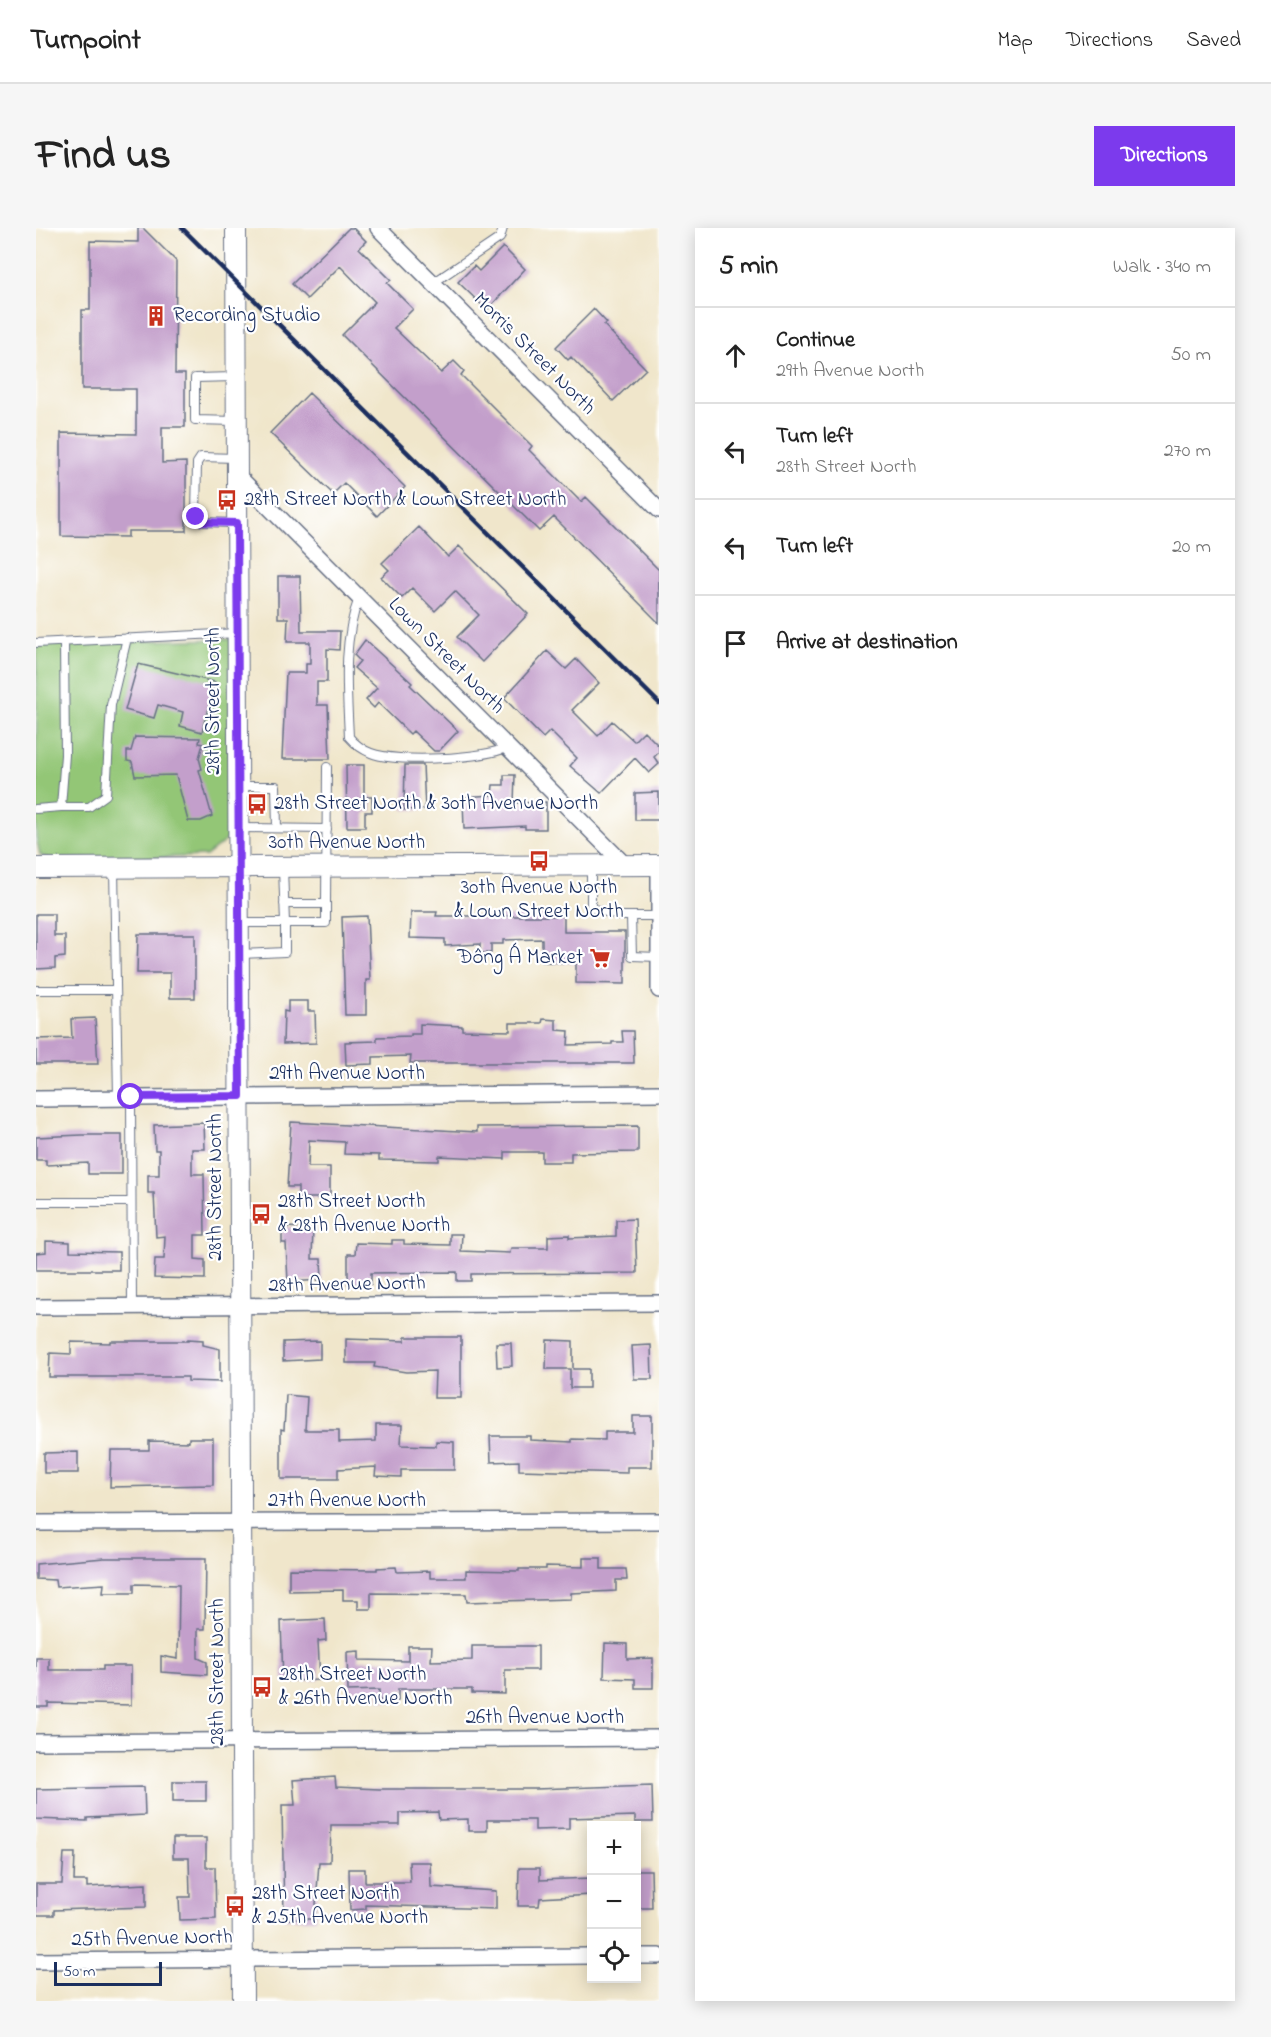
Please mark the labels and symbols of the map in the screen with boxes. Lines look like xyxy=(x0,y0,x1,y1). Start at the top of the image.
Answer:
street label: Morris Street North xyxy=(466,286,602,422)
place label: Recording Studio xyxy=(173,301,320,333)
building icon: Recording Studio xyxy=(144,304,168,328)
place label: 28th Street North & Lown Street North xyxy=(244,485,566,515)
bus stop icon: 28th Street North & Lown Street North xyxy=(215,488,239,512)
route end xyxy=(182,503,208,529)
street label: Lown Street North xyxy=(381,591,511,721)
street label: 28th Street North xyxy=(199,627,229,775)
place label: 28th Street North & 30th Avenue North xyxy=(274,789,598,819)
bus stop icon: 28th Street North & 30th Avenue North xyxy=(245,792,269,816)
street label: 30th Avenue North xyxy=(269,828,425,858)
bus stop icon: 30th Avenue North & Lown Street North xyxy=(527,849,551,873)
place label: 30th Avenue North & Lown Street North xyxy=(454,873,624,927)
place label: Đông Á Market xyxy=(456,942,583,975)
supermarket icon: Đông Á Market xyxy=(588,946,612,970)
street label: 29th Avenue North xyxy=(269,1059,425,1089)
route start xyxy=(117,1083,143,1109)
street label: 28th Street North xyxy=(201,1113,231,1261)
place label: 28th Street North & 28th Avenue North xyxy=(278,1187,450,1241)
bus stop icon: 28th Street North & 28th Avenue North xyxy=(249,1202,273,1226)
street label: 28th Avenue North xyxy=(268,1269,426,1301)
street label: 27th Avenue North xyxy=(268,1486,426,1516)
street label: 28th Street North xyxy=(203,1598,233,1746)
place label: 28th Street North & 26th Avenue North xyxy=(279,1660,452,1714)
bus stop icon: 28th Street North & 26th Avenue North xyxy=(250,1675,274,1699)
street label: 26th Avenue North xyxy=(466,1703,624,1733)
place label: 28th Street North & 25th Avenue North xyxy=(252,1879,428,1933)
bus stop icon: 28th Street North & 25th Avenue North xyxy=(223,1894,247,1918)
street label: 25th Avenue North xyxy=(71,1923,233,1955)
scale bar xyxy=(54,1959,162,1986)

